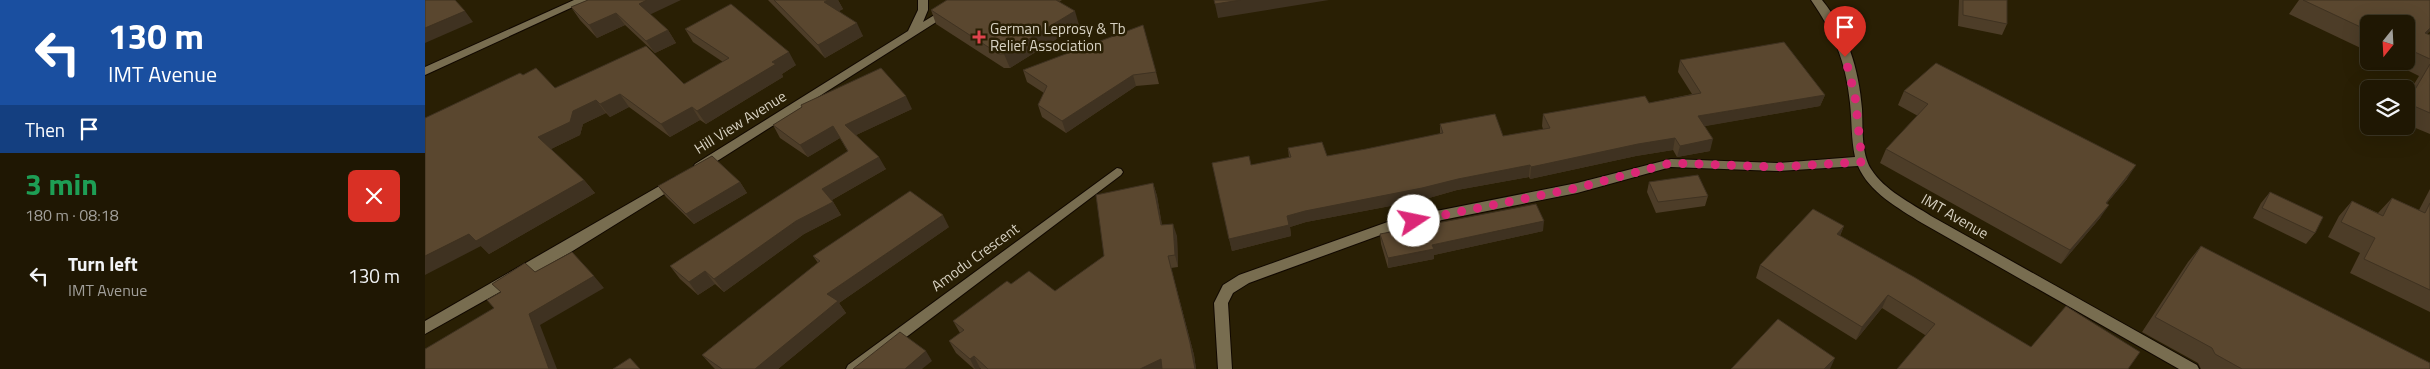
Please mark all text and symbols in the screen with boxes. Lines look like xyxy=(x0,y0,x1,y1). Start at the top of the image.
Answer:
pin xyxy=(1824,6,1866,57)
text: 130 m xyxy=(108,9,204,63)
icon: arrive xyxy=(1831,13,1859,41)
north arrow xyxy=(2360,15,2415,70)
map controls xyxy=(2360,15,2415,135)
place label: German Leprosy & Tb Relief Association xyxy=(990,17,1126,57)
icon: left xyxy=(25,20,90,85)
marker: German Leprosy & Tb Relief Association xyxy=(972,30,986,44)
text: IMT Avenue xyxy=(108,57,217,91)
button: layers xyxy=(2360,80,2415,135)
street label: Hill View Avenue xyxy=(689,84,791,160)
text: Then xyxy=(25,115,65,144)
icon: arrive xyxy=(75,115,103,143)
text: 3 min xyxy=(25,161,98,207)
button: close xyxy=(348,170,400,222)
street label: IMT Avenue xyxy=(1917,187,1993,245)
position arrow xyxy=(1387,194,1439,246)
text: 180 m · 08:18 xyxy=(25,203,119,227)
street label: Amodu Crescent xyxy=(926,217,1024,297)
text: Turn left xyxy=(68,249,138,278)
text: 130 m xyxy=(348,261,400,290)
icon: left xyxy=(25,262,53,290)
text: IMT Avenue xyxy=(68,278,147,302)

